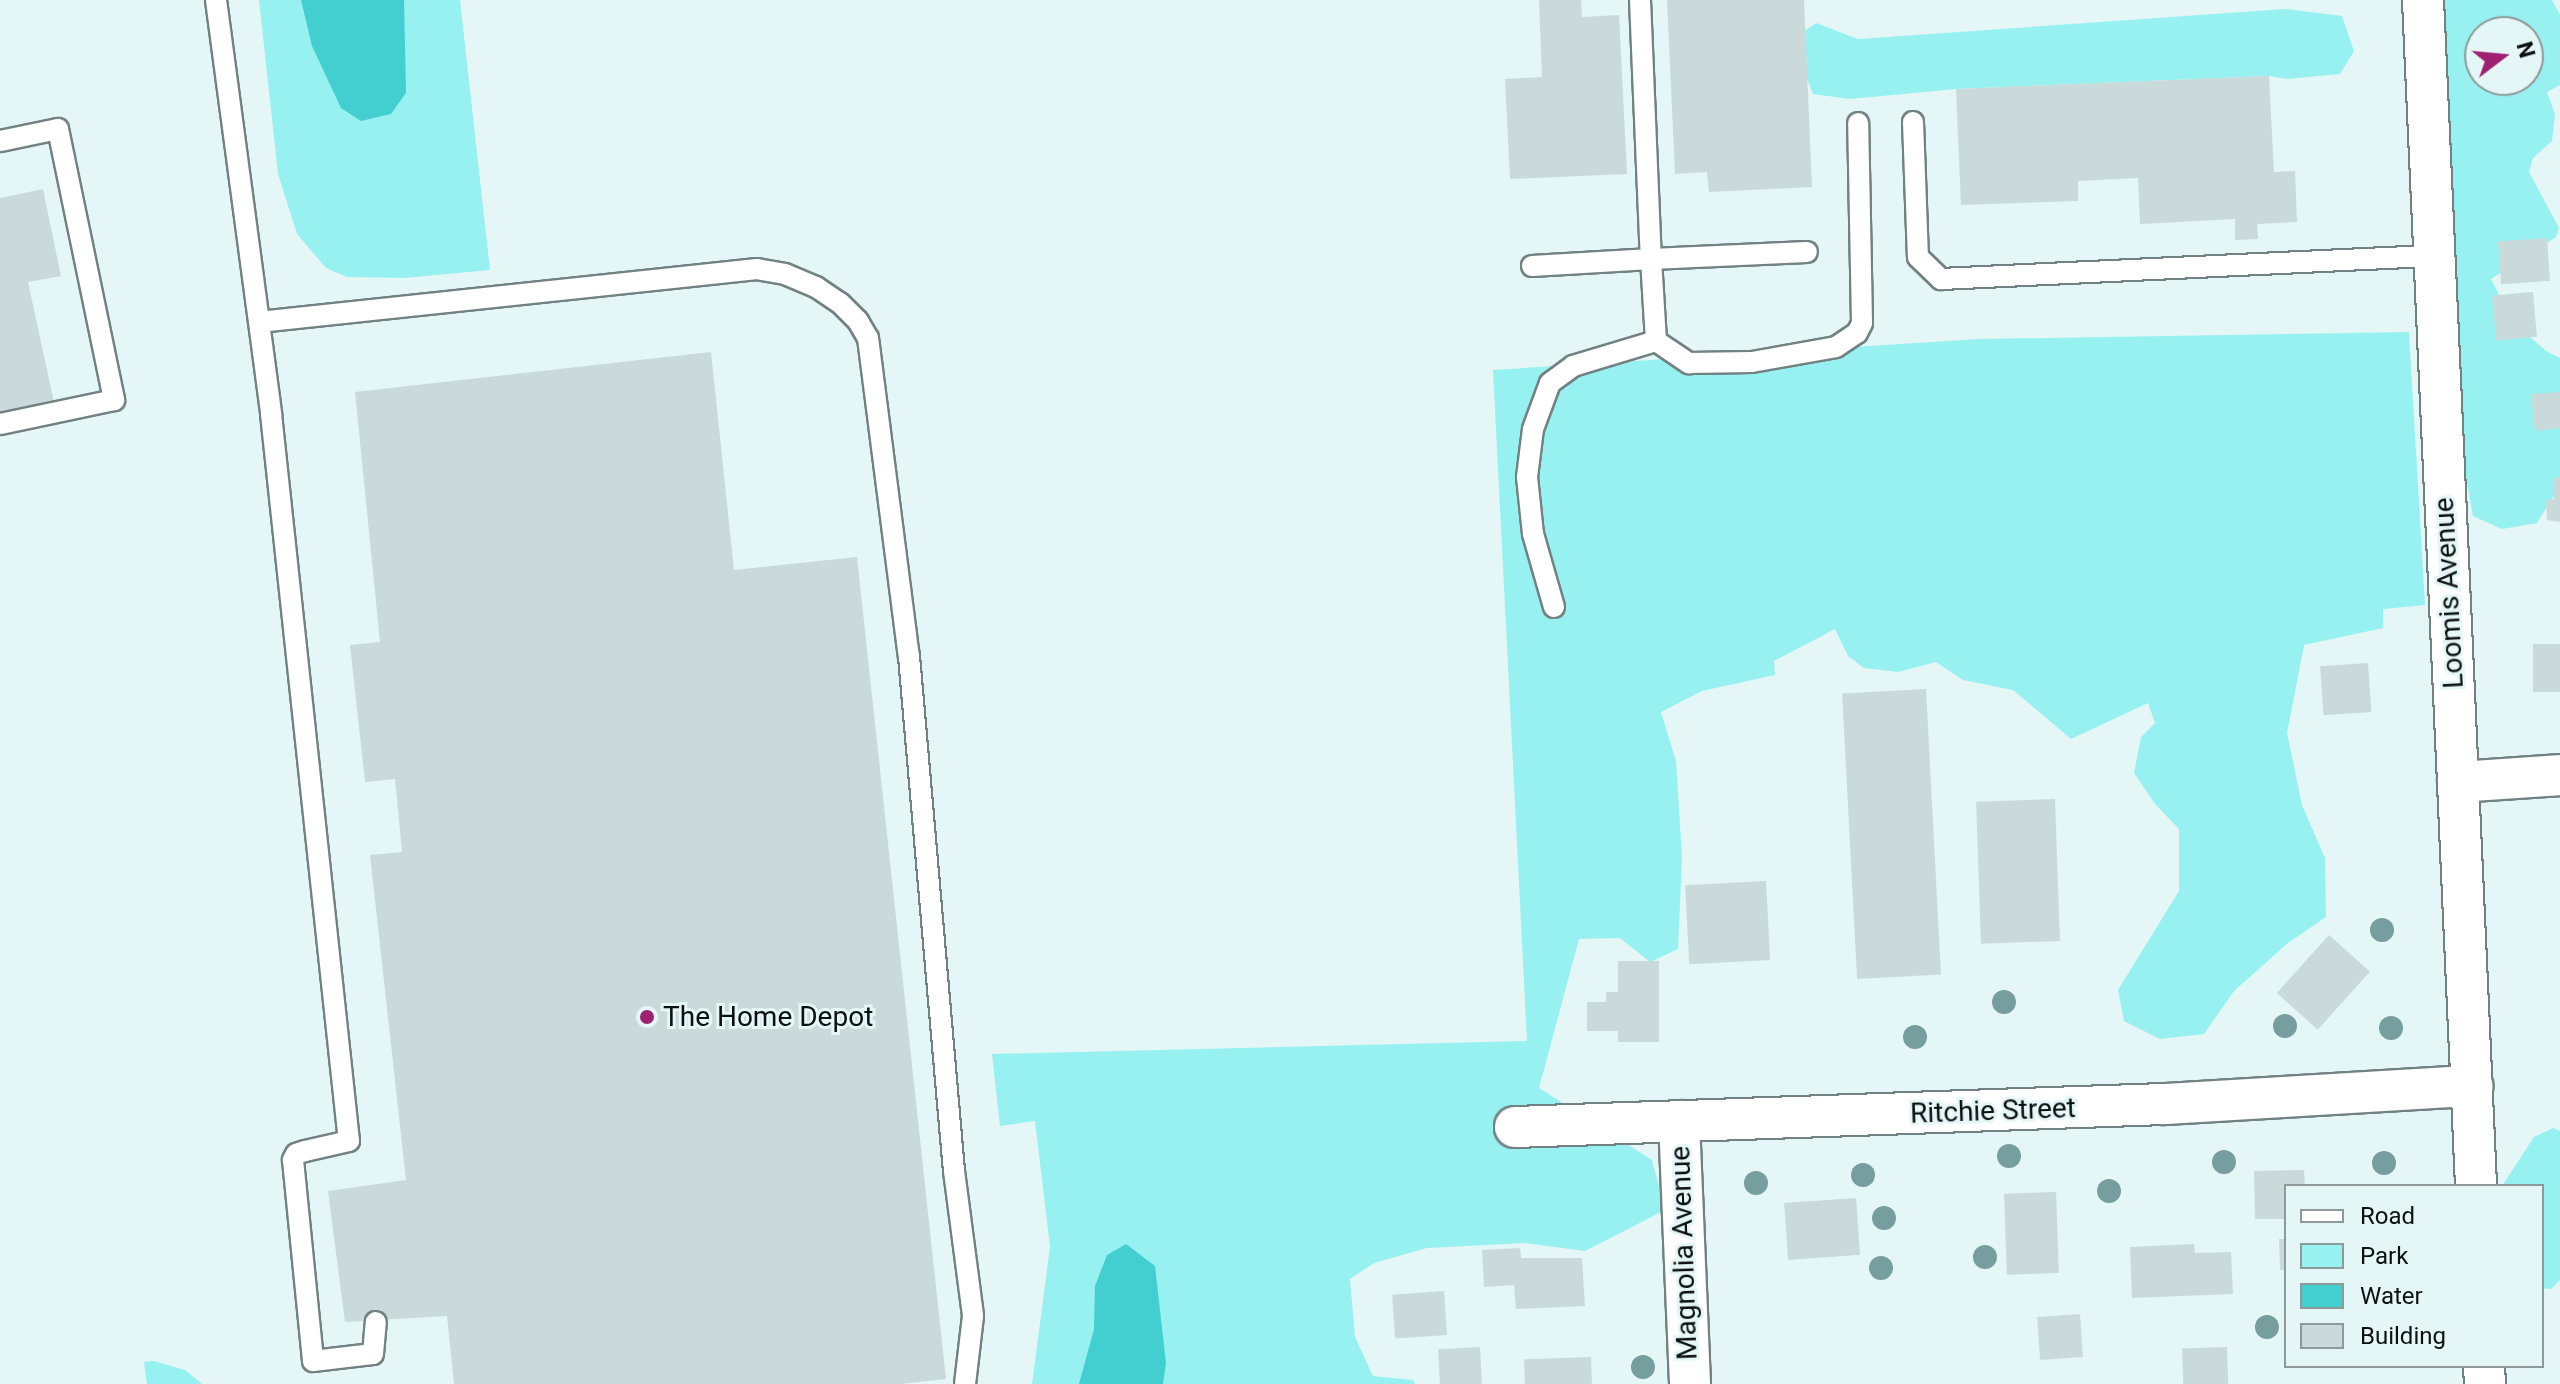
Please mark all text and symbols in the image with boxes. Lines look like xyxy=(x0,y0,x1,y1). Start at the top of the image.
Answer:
north arrow xyxy=(2464,16,2544,96)
text: N xyxy=(2511,39,2540,61)
street label: Loomis Avenue xyxy=(2427,497,2471,689)
place label: The Home Depot xyxy=(663,1000,873,1034)
marker: The Home Depot xyxy=(638,1008,656,1026)
street label: Ritchie Street xyxy=(1910,1091,2076,1131)
street label: Magnolia Avenue xyxy=(1663,1145,1705,1361)
legend xyxy=(2284,1184,2544,1368)
text: Road xyxy=(2360,1202,2415,1230)
text: Park xyxy=(2360,1242,2408,1270)
text: Water xyxy=(2360,1282,2423,1310)
text: Building xyxy=(2360,1322,2446,1350)

